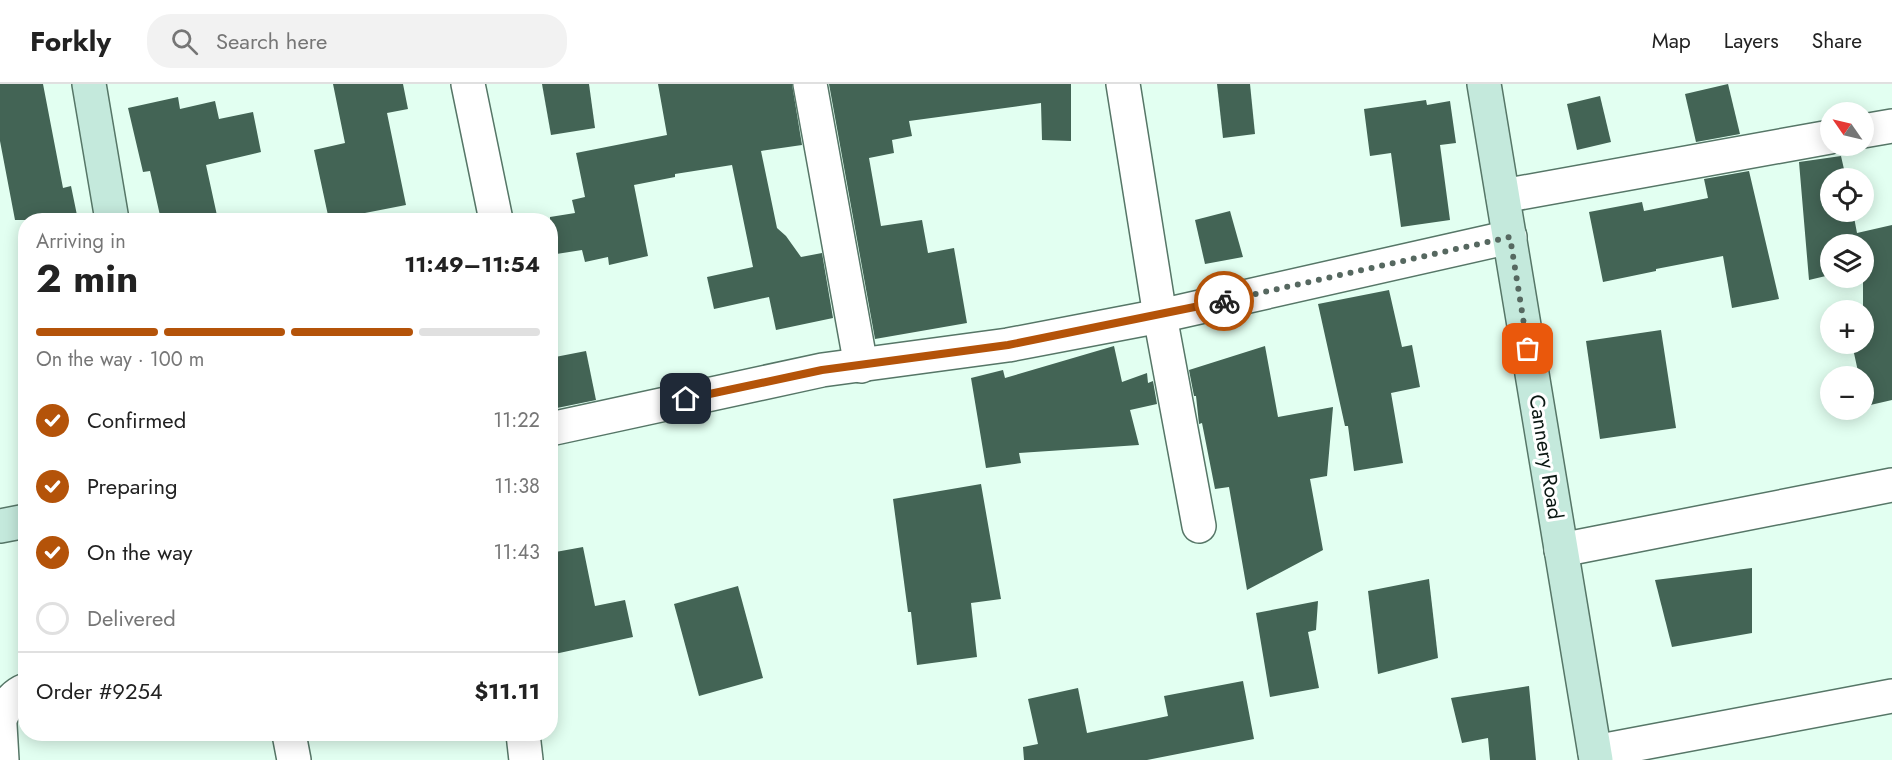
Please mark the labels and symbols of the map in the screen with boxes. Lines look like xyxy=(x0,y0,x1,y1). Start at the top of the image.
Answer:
north arrow xyxy=(1820,102,1874,156)
courier xyxy=(1194,271,1254,331)
pin xyxy=(1502,323,1553,374)
pin xyxy=(660,373,711,424)
street label: Cannery Road xyxy=(1521,392,1571,522)

